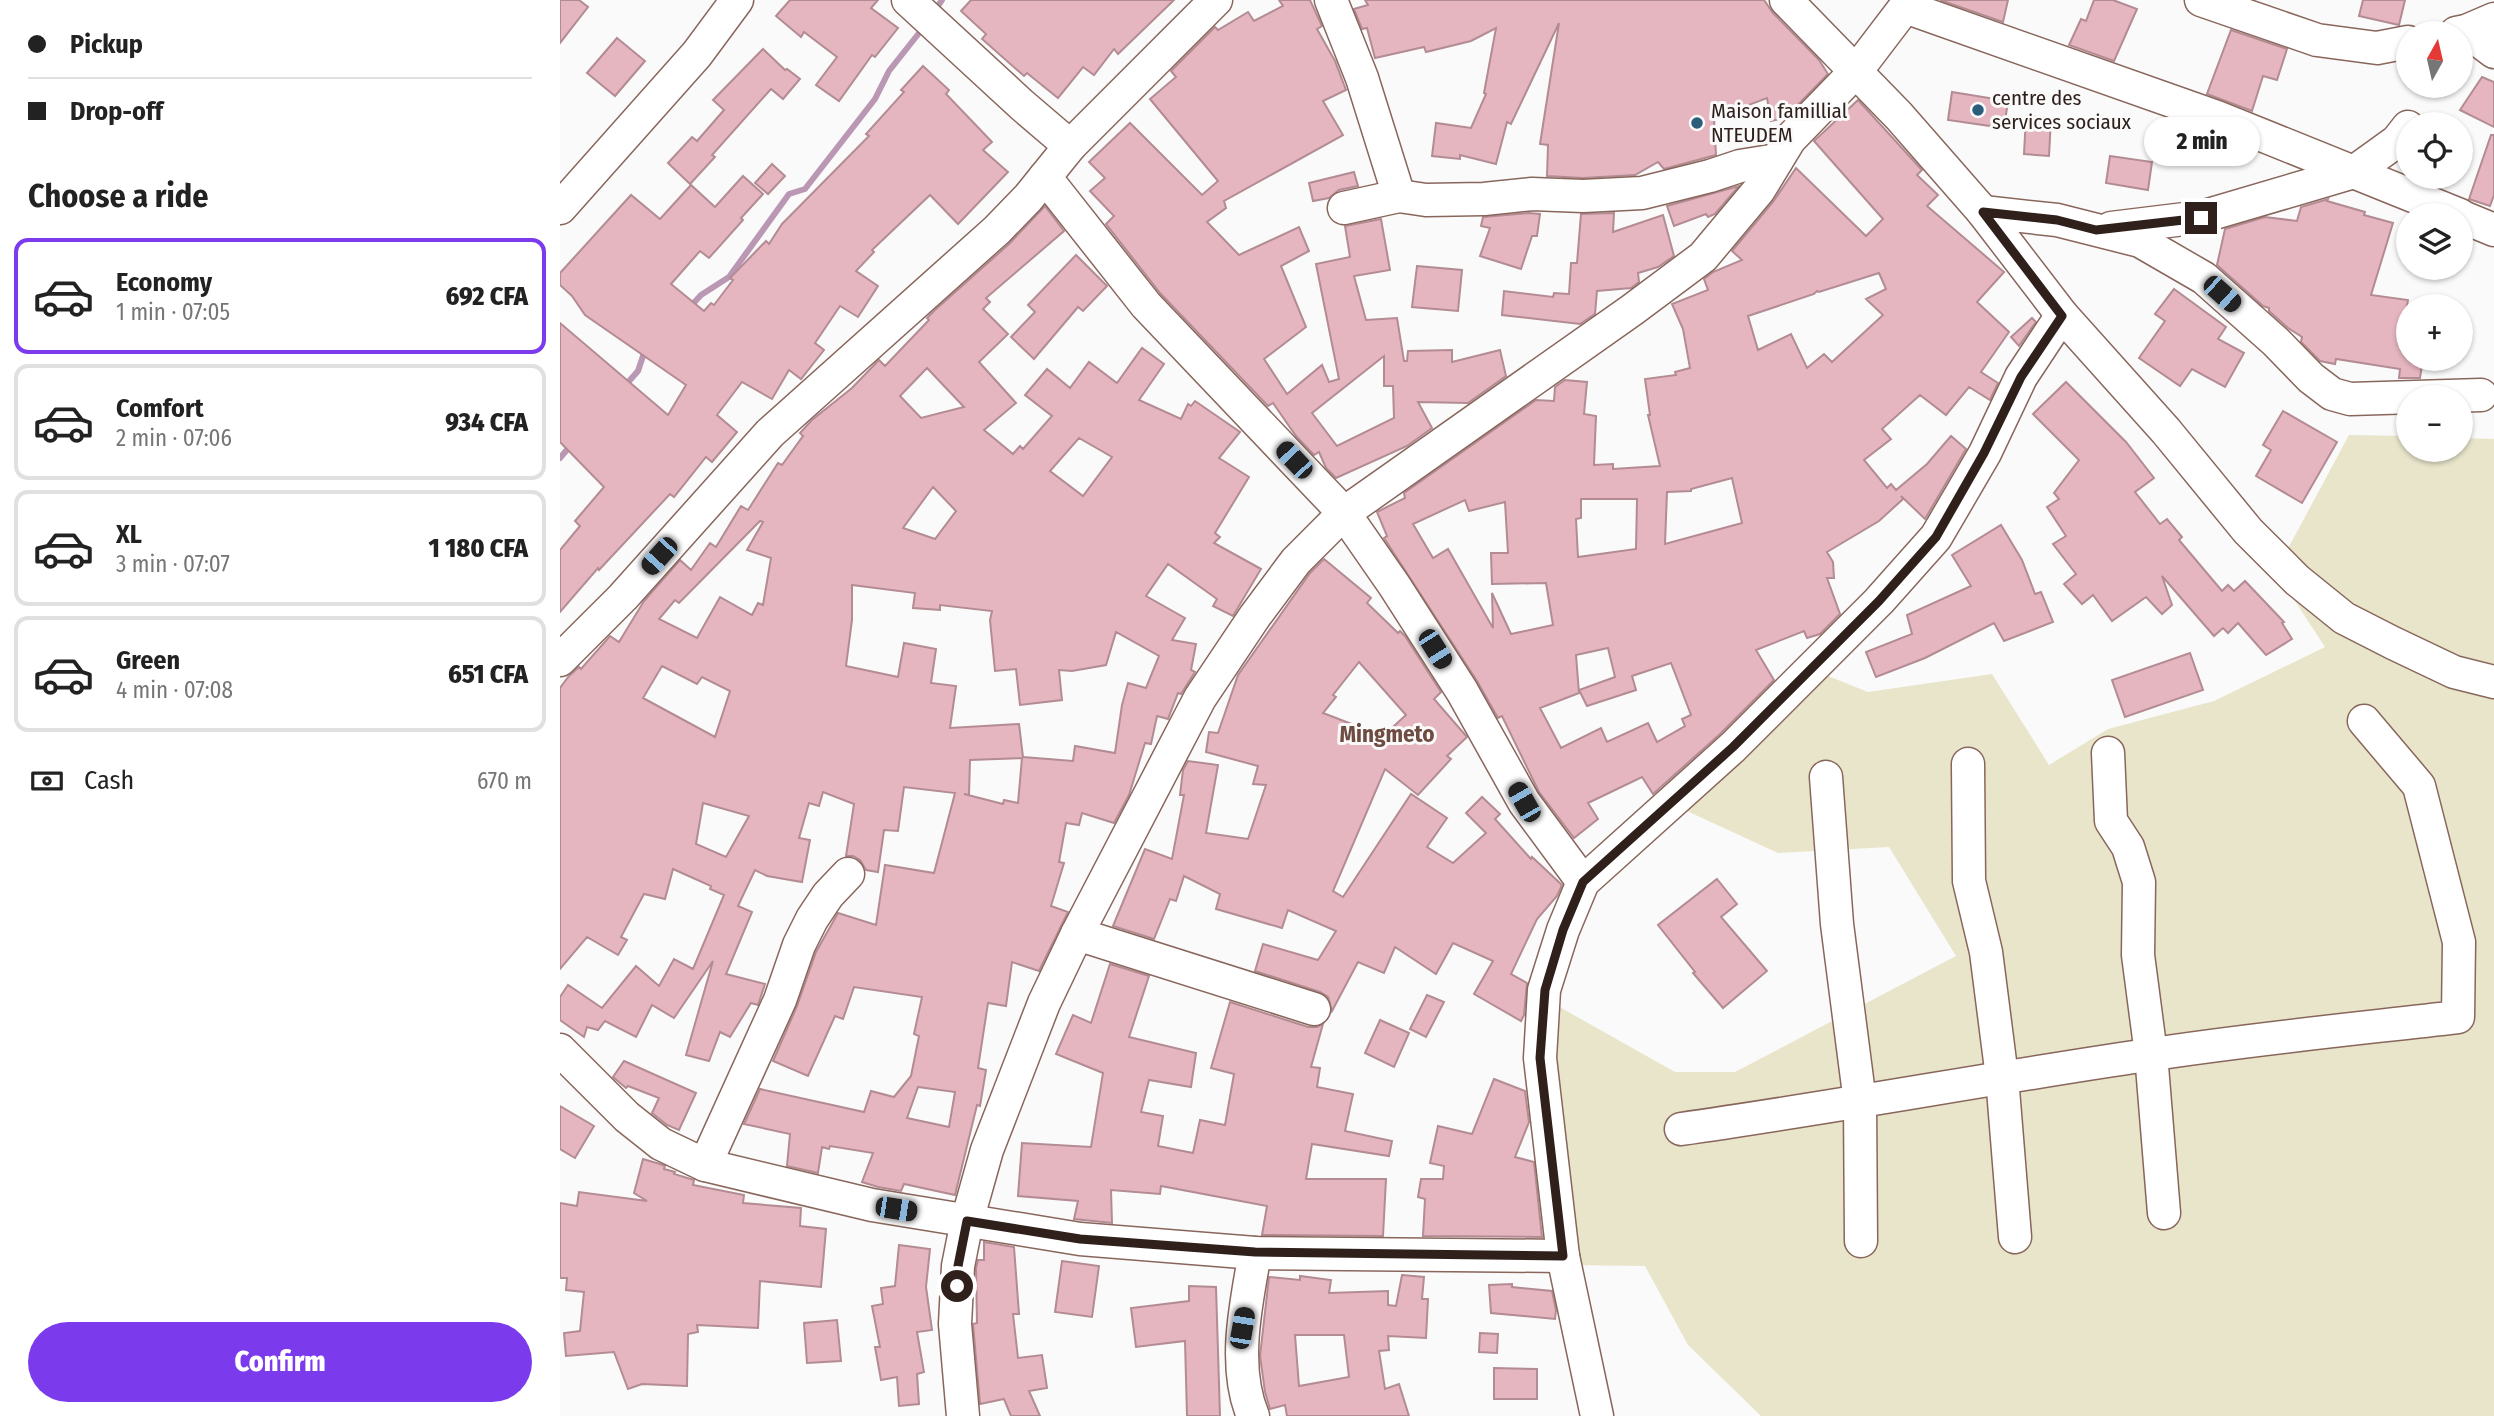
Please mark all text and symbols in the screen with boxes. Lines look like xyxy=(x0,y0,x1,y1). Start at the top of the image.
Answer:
north arrow xyxy=(2396,21,2473,98)
map controls xyxy=(2396,21,2473,462)
text: Pickup xyxy=(70,29,143,60)
place label: centre des services sociaux xyxy=(1992,85,2132,135)
text: Drop-off xyxy=(70,96,163,127)
place label: Maison famillial NTEUDEM xyxy=(1711,98,1848,148)
marker: centre des services sociaux xyxy=(1970,102,1986,118)
button: locate xyxy=(2396,112,2473,189)
marker: Maison famillial NTEUDEM xyxy=(1689,115,1705,131)
callout: 2 min xyxy=(2143,116,2259,166)
text: 2 min xyxy=(2177,127,2227,155)
text: Choose a ride xyxy=(28,177,209,215)
route end xyxy=(2185,202,2217,234)
button: layers xyxy=(2396,203,2473,280)
icon: car xyxy=(32,265,95,328)
text: Economy xyxy=(116,267,212,298)
car xyxy=(2200,272,2245,316)
text: 692 CFA xyxy=(445,281,528,312)
button: + xyxy=(2396,294,2473,371)
text: 1 min · 07:05 xyxy=(116,298,230,326)
button: − xyxy=(2396,385,2473,462)
icon: car xyxy=(32,391,95,454)
text: Comfort xyxy=(116,393,204,424)
text: 934 CFA xyxy=(445,407,528,438)
text: 2 min · 07:06 xyxy=(116,424,232,452)
car xyxy=(1272,437,1317,483)
icon: car xyxy=(32,517,95,580)
text: XL xyxy=(116,519,142,550)
text: 1 180 CFA xyxy=(428,533,528,564)
car xyxy=(638,533,681,579)
text: 3 min · 07:07 xyxy=(116,550,230,578)
car xyxy=(1415,626,1456,672)
icon: car xyxy=(32,643,95,706)
text: Green xyxy=(116,645,180,676)
text: 651 CFA xyxy=(448,659,528,690)
text: 4 min · 07:08 xyxy=(116,676,233,704)
district label: Mingmeto xyxy=(1339,720,1435,748)
icon: cash xyxy=(28,762,66,800)
text: Cash xyxy=(84,765,134,796)
text: 670 m xyxy=(477,767,532,795)
car xyxy=(1505,779,1544,825)
car xyxy=(874,1195,919,1223)
route start xyxy=(941,1270,973,1302)
car xyxy=(1229,1305,1256,1351)
button: Confirm xyxy=(28,1322,532,1402)

